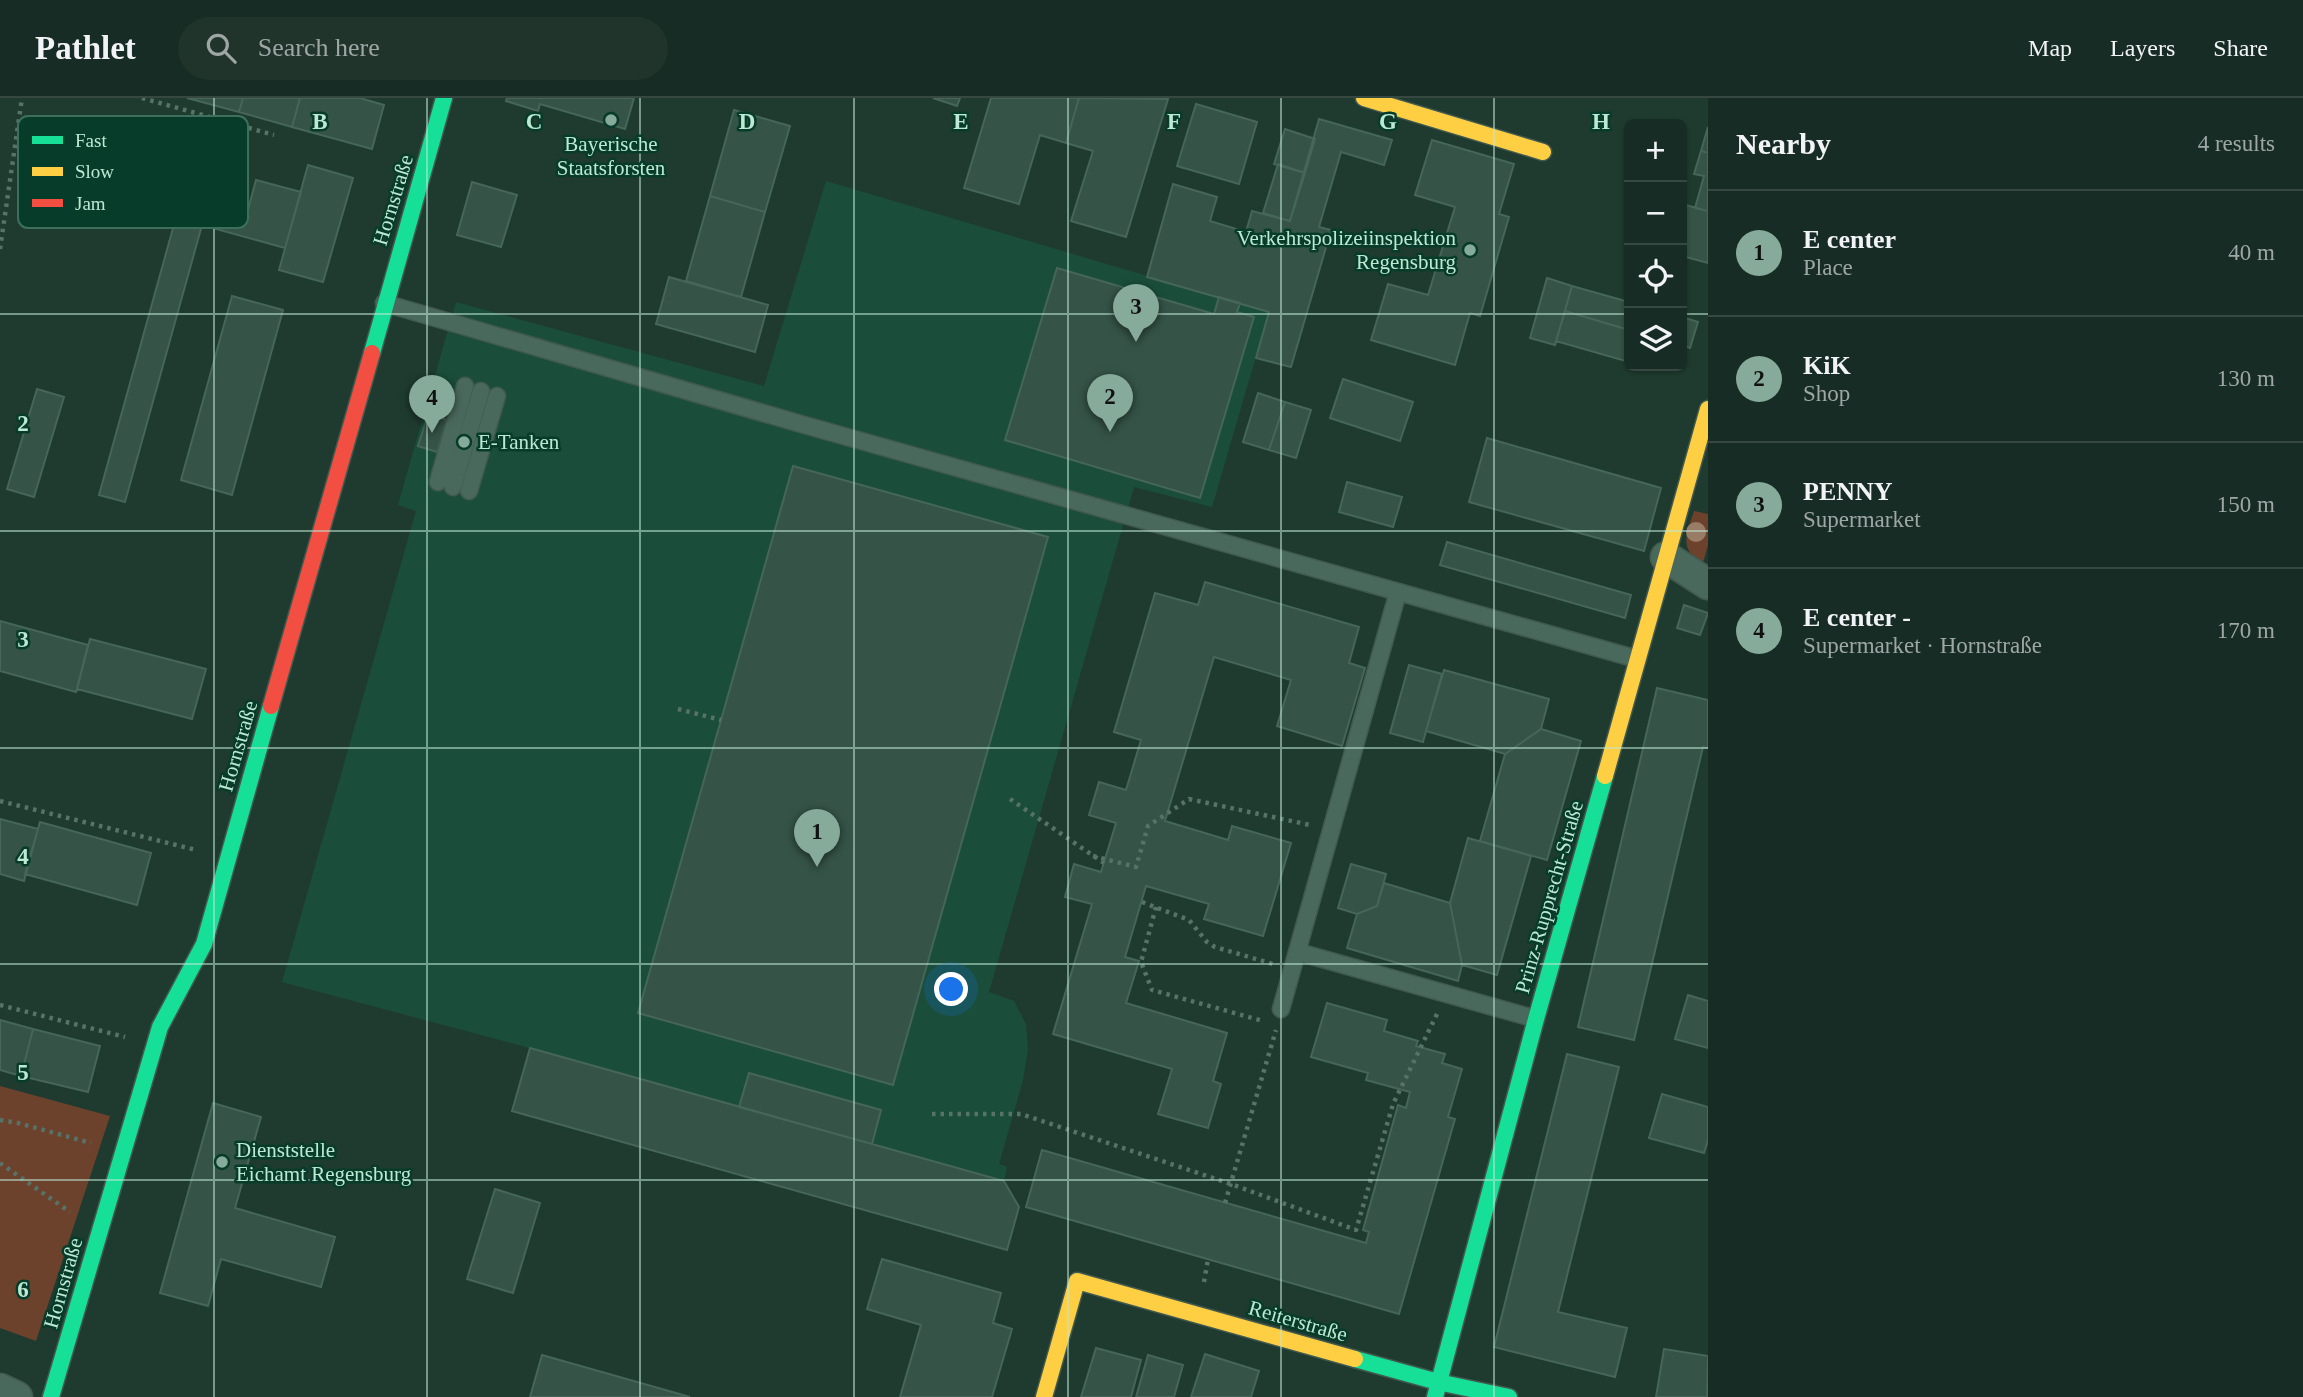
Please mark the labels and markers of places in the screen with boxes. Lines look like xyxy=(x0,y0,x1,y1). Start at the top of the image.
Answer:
marker: Bayerische Staatsforsten xyxy=(603,112,619,128)
place label: Bayerische Staatsforsten xyxy=(557,132,666,180)
place label: Verkehrspolizeiinspektion Regensburg xyxy=(1237,226,1456,274)
marker: Verkehrspolizeiinspektion Regensburg xyxy=(1462,242,1478,258)
pin: 3 xyxy=(1113,284,1159,342)
pin: 2 xyxy=(1087,374,1133,432)
pin: 4 xyxy=(409,375,455,433)
place label: E-Tanken xyxy=(478,430,560,454)
marker: E-Tanken xyxy=(456,434,472,450)
pin: 1 xyxy=(794,809,840,867)
place label: Dienststelle Eichamt Regensburg xyxy=(236,1138,412,1186)
marker: Dienststelle Eichamt Regensburg xyxy=(214,1154,230,1170)

